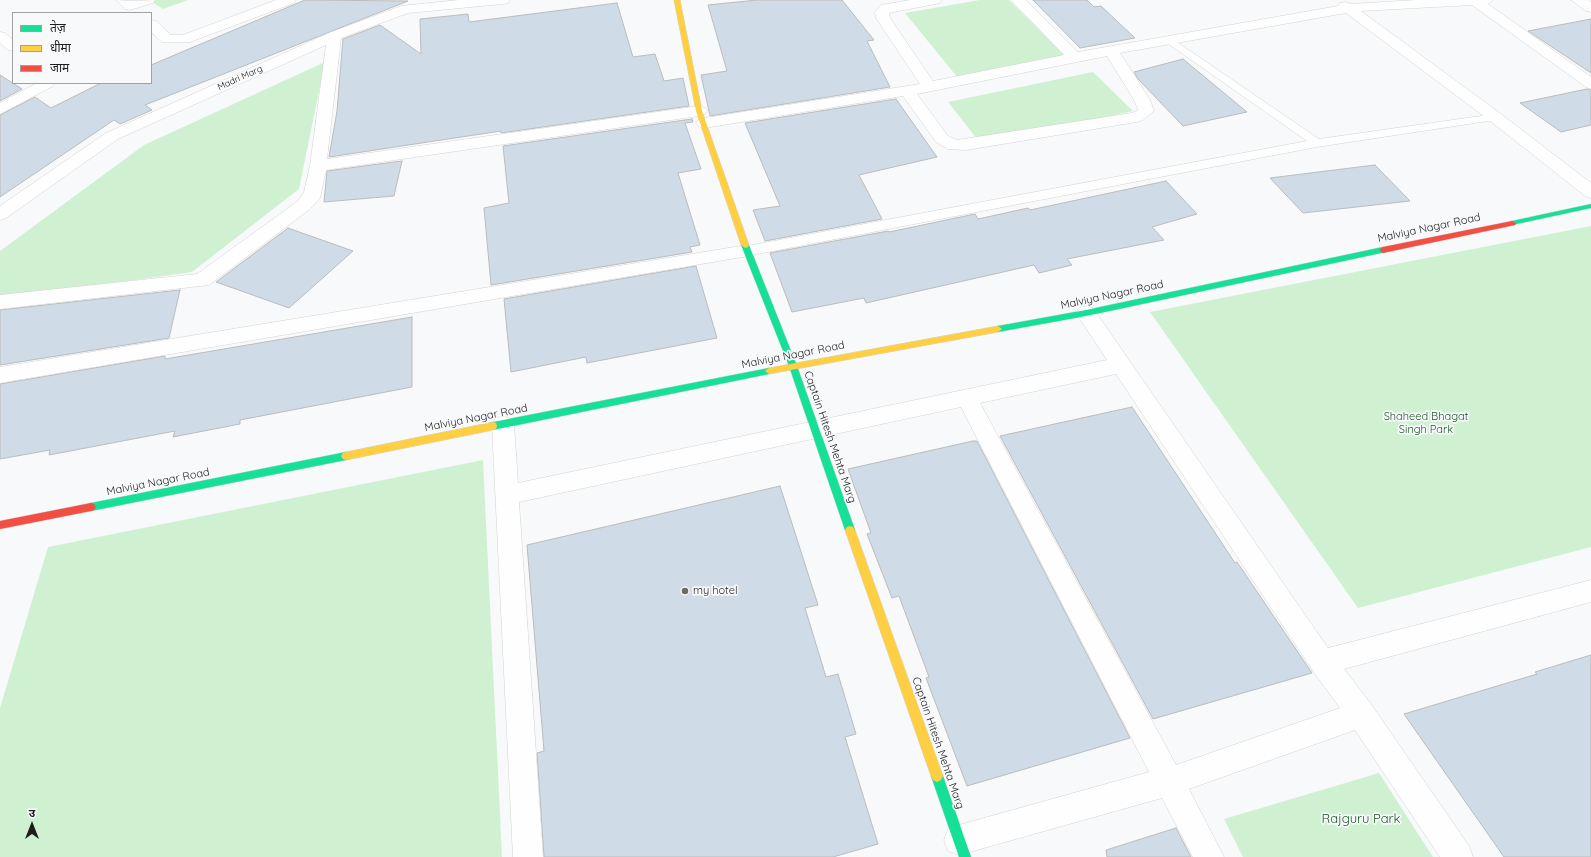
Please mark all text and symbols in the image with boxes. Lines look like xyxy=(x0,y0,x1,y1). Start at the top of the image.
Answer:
legend xyxy=(12,12,152,84)
text: तेज़ xyxy=(50,20,66,35)
text: धीमा xyxy=(50,40,71,55)
text: जाम xyxy=(50,60,69,75)
street label: Madri Marg xyxy=(216,63,264,93)
street label: Malviya Nagar Road xyxy=(1376,211,1482,245)
street label: Malviya Nagar Road xyxy=(1059,278,1165,312)
street label: Malviya Nagar Road xyxy=(740,339,846,371)
street label: Captain Hitesh Mehta Marg xyxy=(801,369,859,505)
street label: Malviya Nagar Road xyxy=(423,402,529,434)
park label: Shaheed Bhagat Singh Park xyxy=(1384,410,1468,436)
street label: Malviya Nagar Road xyxy=(105,466,211,498)
place label: my hotel xyxy=(693,584,738,598)
marker: my hotel xyxy=(680,586,690,596)
street label: Captain Hitesh Mehta Marg xyxy=(909,675,967,811)
north arrow xyxy=(12,805,52,845)
text: उ xyxy=(29,806,35,820)
park label: Rajguru Park xyxy=(1321,811,1401,827)

